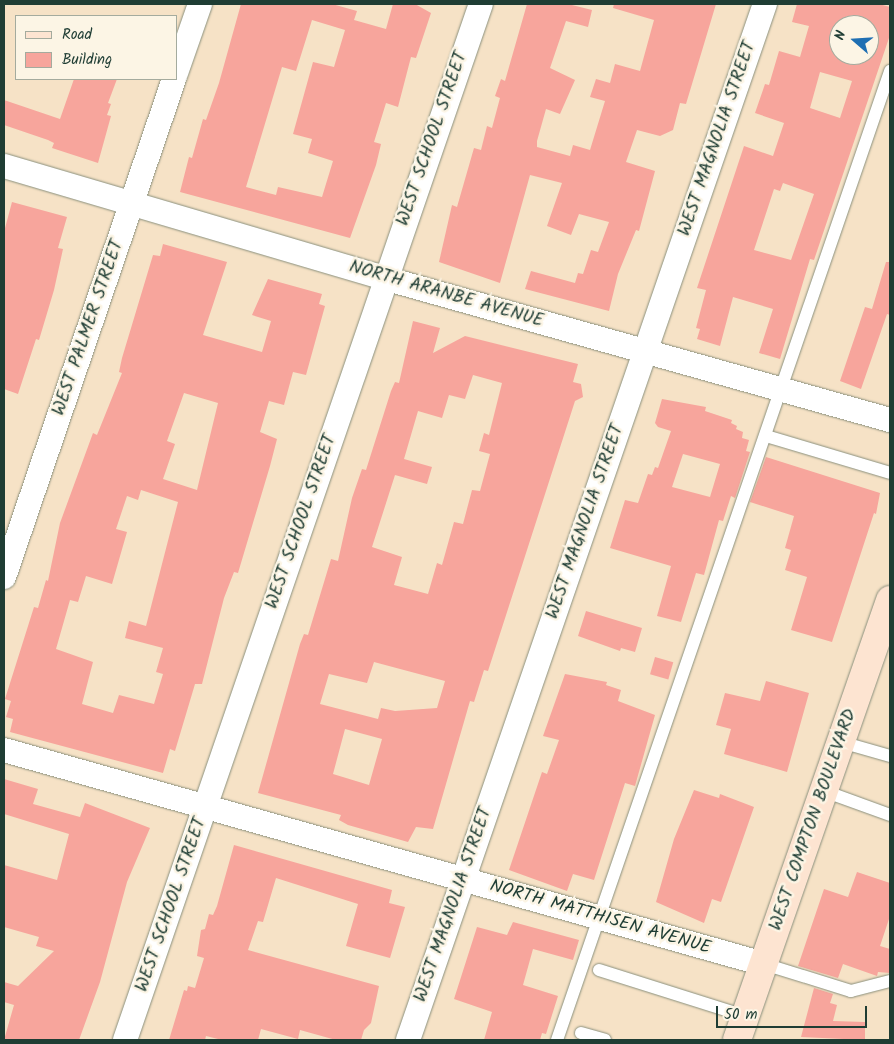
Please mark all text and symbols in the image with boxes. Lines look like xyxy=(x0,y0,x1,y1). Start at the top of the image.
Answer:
legend xyxy=(15,15,178,80)
north arrow xyxy=(829,15,879,65)
text: Road xyxy=(62,23,92,47)
text: N xyxy=(829,28,853,43)
street label: WEST MAGNOLIA STREET xyxy=(675,39,761,239)
text: Building xyxy=(62,48,112,72)
street label: WEST SCHOOL STREET xyxy=(393,49,473,229)
street label: WEST PALMER STREET xyxy=(49,237,129,419)
street label: NORTH ARANBE AVENUE xyxy=(346,257,546,333)
street label: WEST MAGNOLIA STREET xyxy=(543,422,629,622)
street label: WEST SCHOOL STREET xyxy=(262,432,342,612)
street label: WEST COMPTON BOULEVARD xyxy=(766,706,862,934)
street label: WEST MAGNOLIA STREET xyxy=(411,805,497,1005)
street label: WEST SCHOOL STREET xyxy=(132,815,212,995)
street label: NORTH MATTHISEN AVENUE xyxy=(487,876,713,960)
scale bar xyxy=(719,996,870,1028)
text: 50 m xyxy=(724,1003,758,1027)

